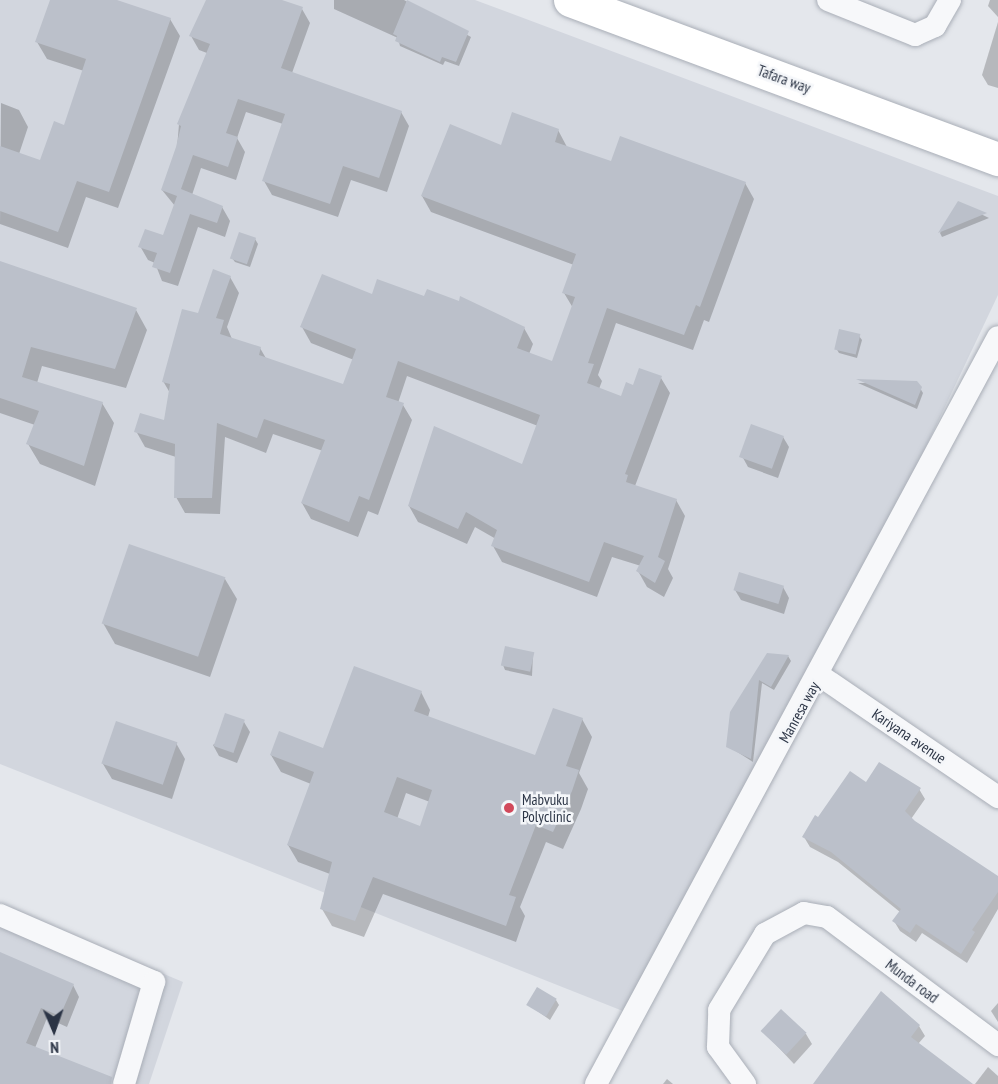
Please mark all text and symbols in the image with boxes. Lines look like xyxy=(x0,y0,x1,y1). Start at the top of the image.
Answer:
street label: Tafara way xyxy=(755,61,813,97)
street label: Manresa way xyxy=(775,678,823,746)
street label: Kariyana avenue xyxy=(869,705,949,767)
place label: Mabvuku Polyclinic xyxy=(522,790,571,825)
marker: Mabvuku Polyclinic xyxy=(500,799,518,817)
street label: Munda road xyxy=(882,955,942,1007)
north arrow xyxy=(24,1000,84,1060)
text: N xyxy=(50,1038,59,1058)

